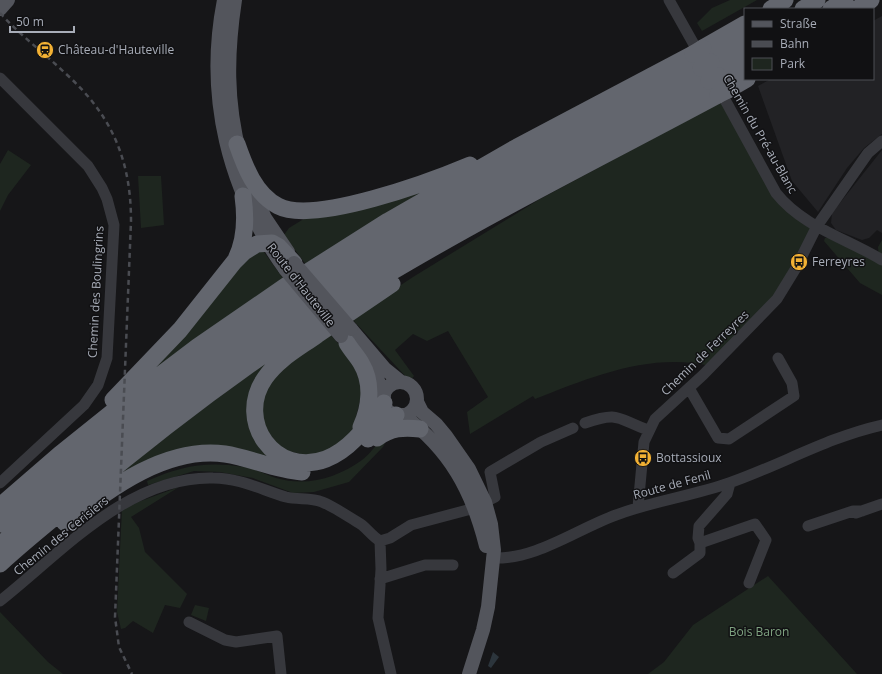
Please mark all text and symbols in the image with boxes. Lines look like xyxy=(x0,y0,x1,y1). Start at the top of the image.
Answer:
scale bar xyxy=(10,8,74,34)
legend xyxy=(744,8,874,80)
text: 50 m xyxy=(16,13,44,30)
text: Straße xyxy=(780,15,817,32)
text: Bahn xyxy=(780,35,809,52)
station icon: Château-d'Hauteville xyxy=(35,40,55,60)
place label: Château-d'Hauteville xyxy=(58,41,174,58)
text: Park xyxy=(780,55,806,72)
street label: Chemin du Pré-au-Blanc xyxy=(719,71,802,197)
street label: Chemin des Boulingrins xyxy=(84,225,107,359)
street label: Route d'Hauteville xyxy=(263,239,340,330)
bus stop icon: Ferreyres xyxy=(789,252,809,272)
place label: Ferreyres xyxy=(812,253,865,270)
street label: Chemin de Ferreyres xyxy=(657,306,753,399)
bus stop icon: Bottassioux xyxy=(633,448,653,468)
place label: Bottassioux xyxy=(656,449,722,466)
street label: Route de Fenil xyxy=(631,466,713,503)
street label: Chemin des Cerisiers xyxy=(10,492,112,579)
park label: Bois Baron xyxy=(729,623,789,640)

